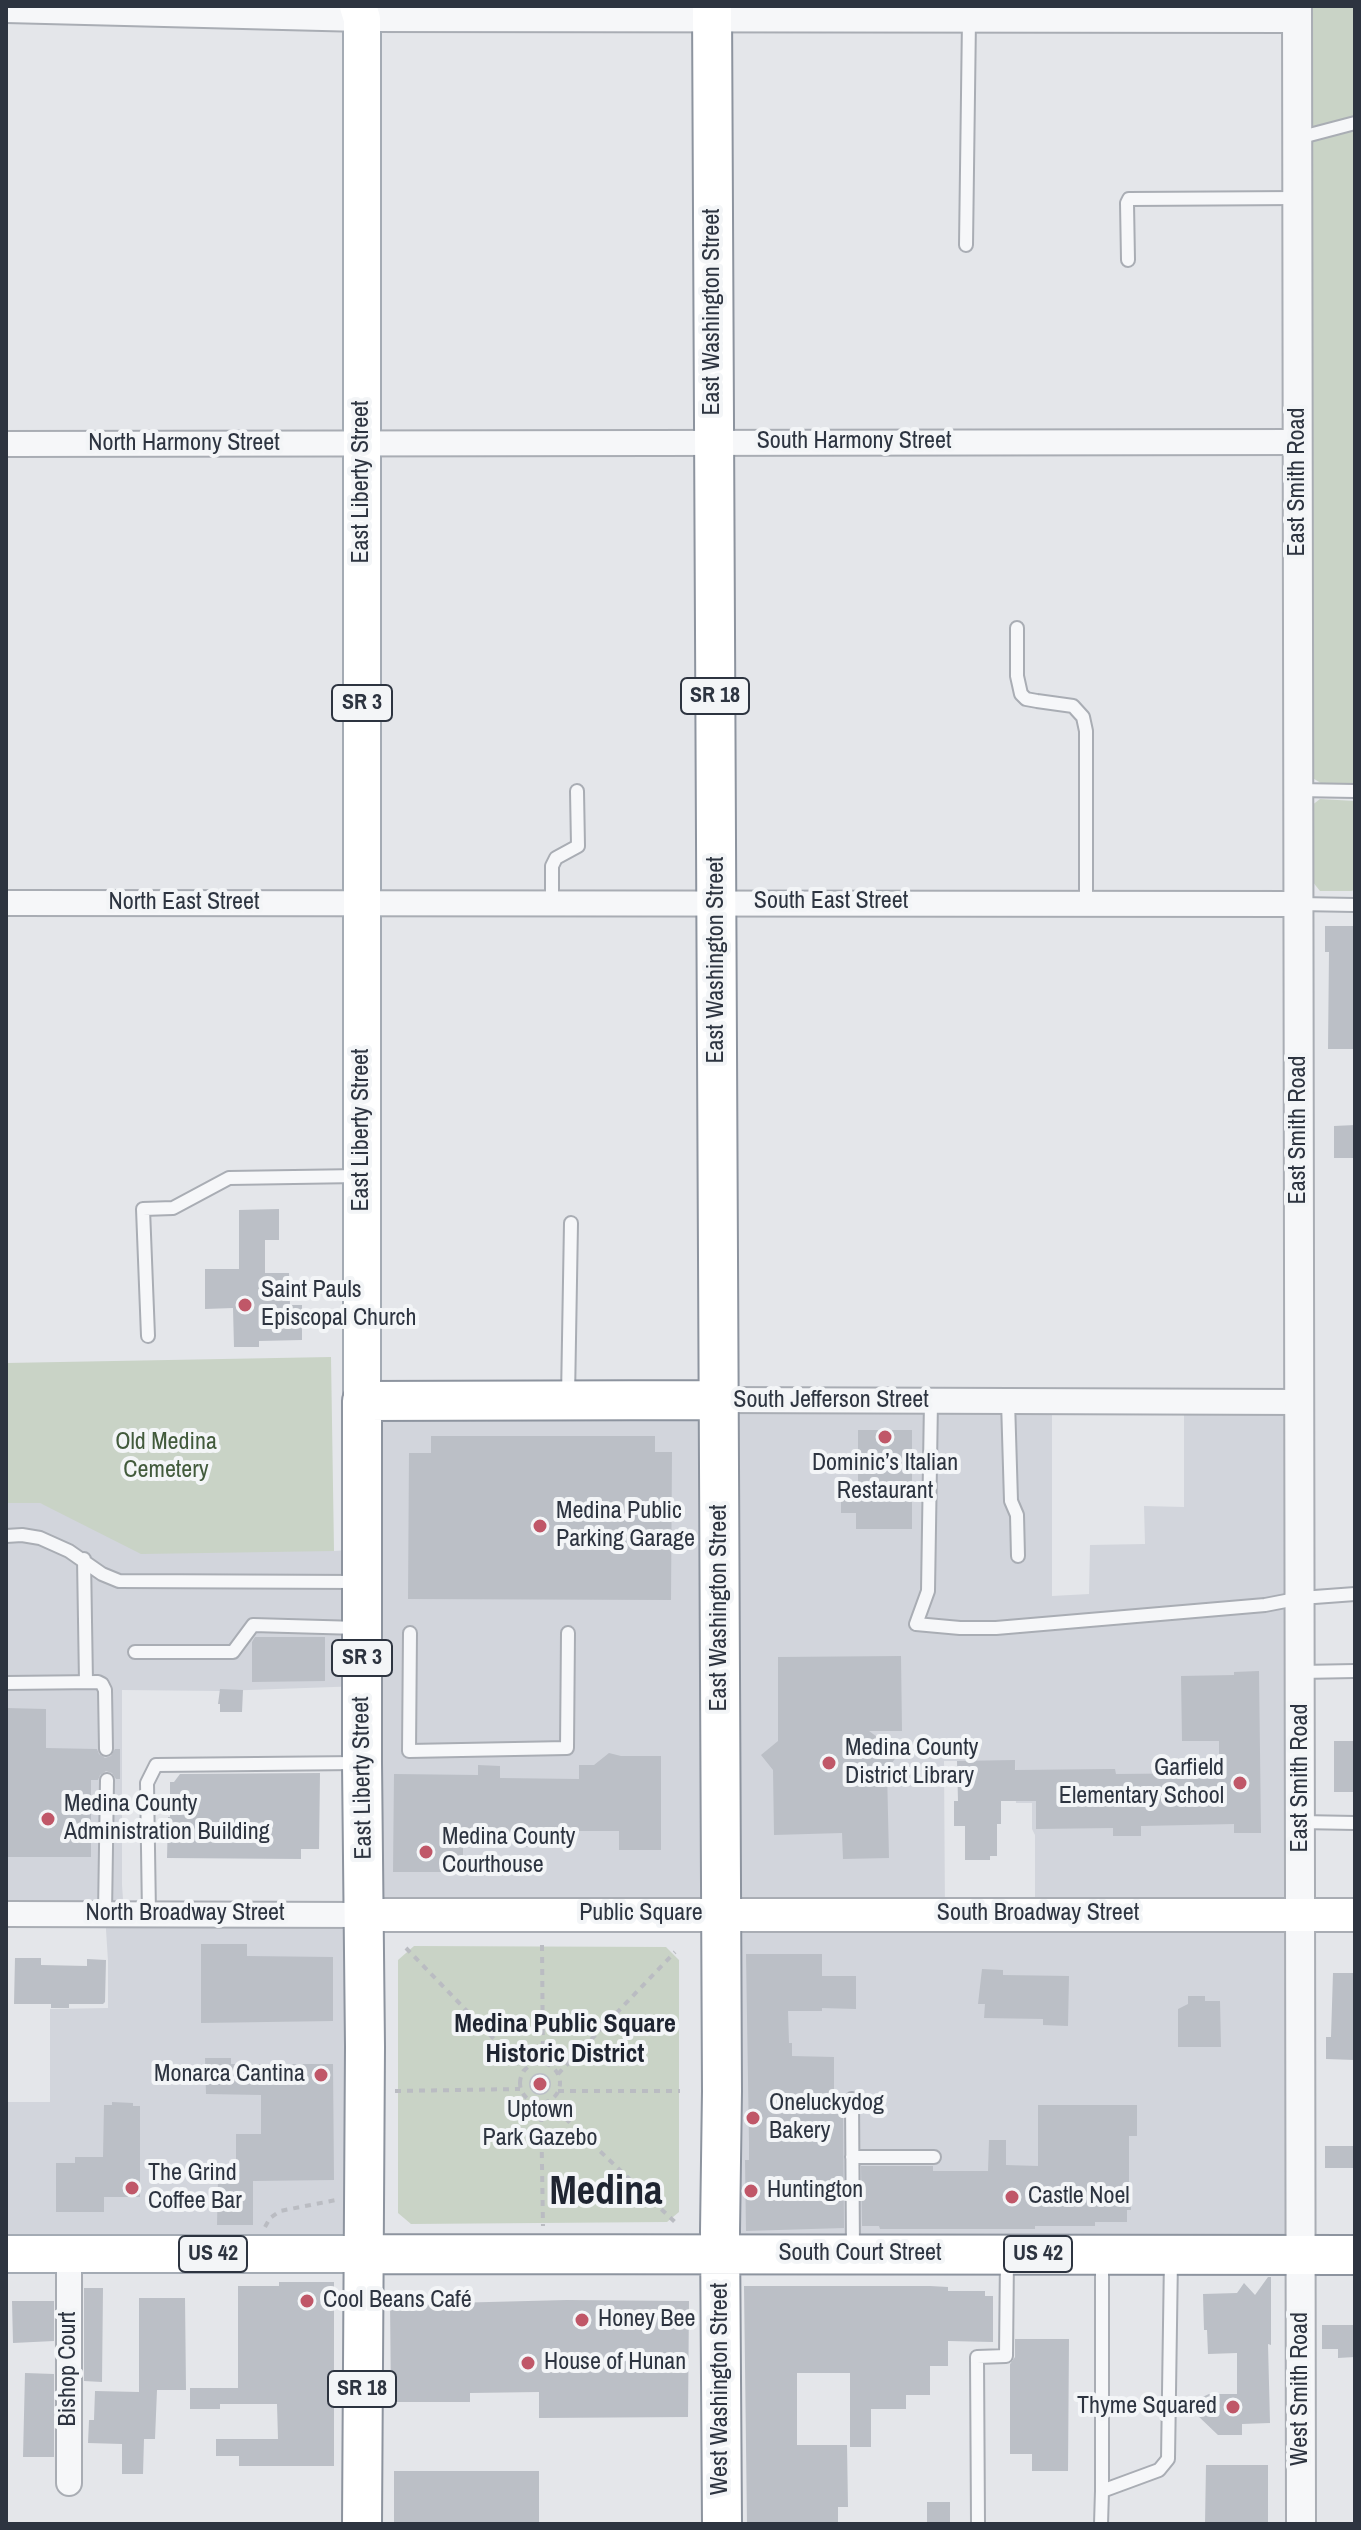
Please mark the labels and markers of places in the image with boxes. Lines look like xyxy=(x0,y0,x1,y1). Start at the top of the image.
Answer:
place label: Saint Pauls Episcopal Church xyxy=(261,1277,416,1333)
marker: Saint Pauls Episcopal Church xyxy=(236,1296,254,1314)
marker: Dominic’s Italian Restaurant xyxy=(876,1428,894,1446)
place label: Dominic’s Italian Restaurant xyxy=(812,1450,958,1506)
place label: Medina Public Parking Garage xyxy=(556,1498,695,1554)
marker: Medina Public Parking Garage xyxy=(531,1517,549,1535)
place label: Medina County District Library xyxy=(845,1735,978,1791)
marker: Medina County District Library xyxy=(820,1754,838,1772)
place label: Garfield Elementary School xyxy=(1059,1755,1224,1811)
marker: Garfield Elementary School xyxy=(1231,1774,1249,1792)
place label: Medina County Administration Building xyxy=(64,1791,270,1847)
marker: Medina County Administration Building xyxy=(39,1810,57,1828)
place label: Medina County Courthouse xyxy=(442,1824,575,1880)
marker: Medina County Courthouse xyxy=(417,1843,435,1861)
place label: Monarca Cantina xyxy=(154,2061,305,2089)
marker: Monarca Cantina xyxy=(312,2066,330,2084)
marker: Uptown Park Gazebo xyxy=(531,2075,549,2093)
place label: Oneluckydog Bakery xyxy=(769,2090,884,2146)
place label: Uptown Park Gazebo xyxy=(483,2097,597,2153)
marker: Oneluckydog Bakery xyxy=(744,2109,762,2127)
place label: The Grind Coffee Bar xyxy=(148,2160,242,2216)
place label: Huntington xyxy=(767,2177,863,2205)
marker: The Grind Coffee Bar xyxy=(123,2179,141,2197)
marker: Huntington xyxy=(742,2182,760,2200)
place label: Castle Noel xyxy=(1028,2183,1130,2211)
marker: Castle Noel xyxy=(1003,2188,1021,2206)
place label: Cool Beans Café xyxy=(323,2287,472,2315)
marker: Cool Beans Café xyxy=(298,2292,316,2310)
place label: Honey Bee xyxy=(598,2306,695,2334)
marker: Honey Bee xyxy=(573,2311,591,2329)
place label: House of Hunan xyxy=(544,2349,686,2377)
marker: House of Hunan xyxy=(519,2354,537,2372)
place label: Thyme Squared xyxy=(1077,2393,1217,2421)
marker: Thyme Squared xyxy=(1224,2398,1242,2416)

